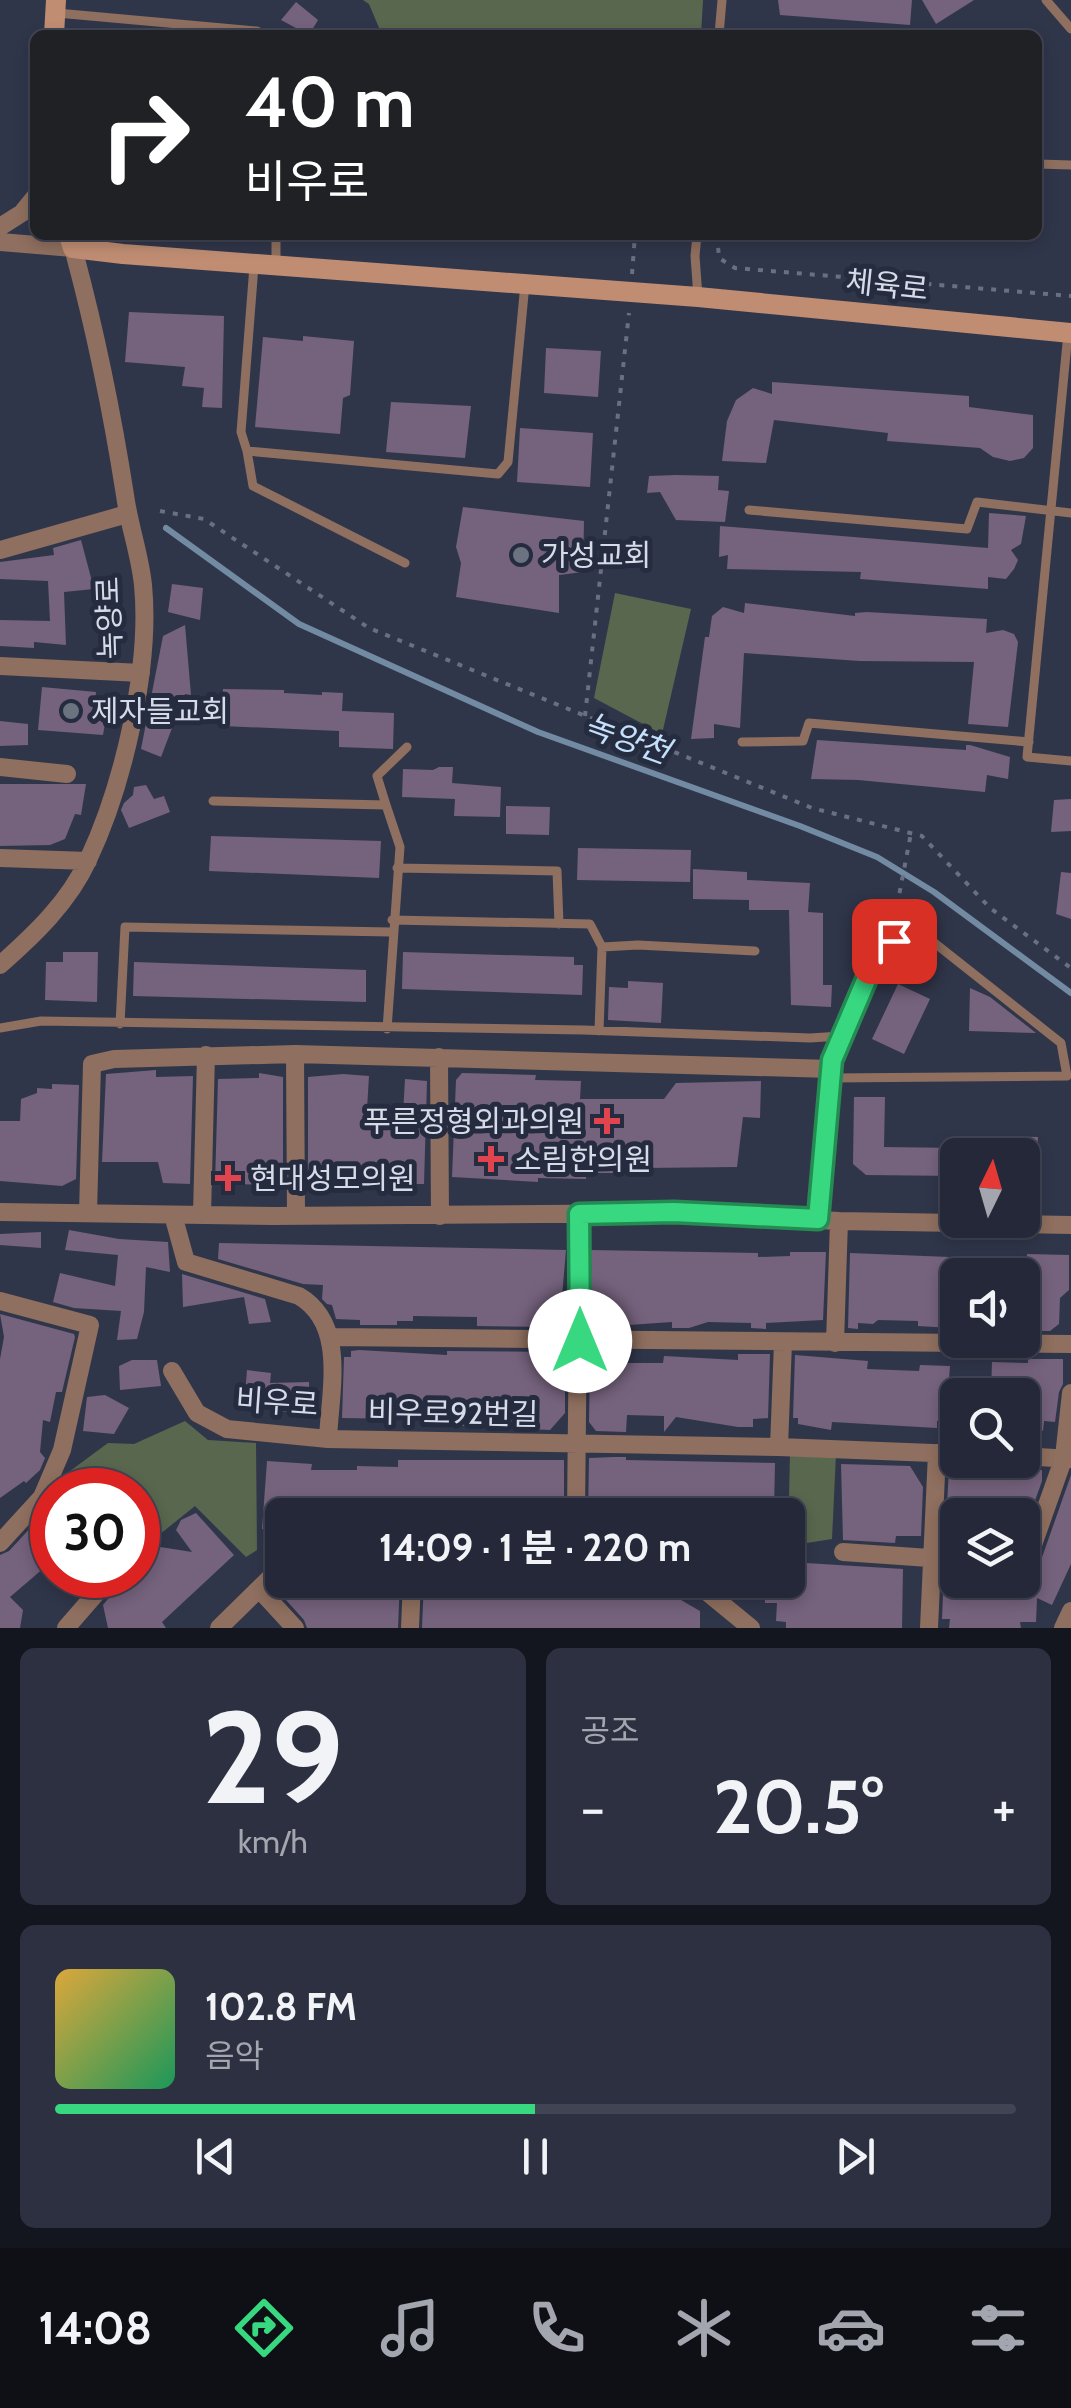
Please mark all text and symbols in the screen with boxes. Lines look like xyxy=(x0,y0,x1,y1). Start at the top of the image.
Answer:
text: 40 m xyxy=(245,59,414,145)
icon: right xyxy=(80,70,210,200)
text: 비우로 xyxy=(245,154,369,208)
street label: 체육로 xyxy=(844,262,930,308)
place label: 가성교회 xyxy=(541,537,651,574)
marker: 가성교회 xyxy=(510,544,532,566)
street label: 녹양로 xyxy=(89,576,129,660)
place label: 제자들교회 xyxy=(91,693,229,730)
marker: 제자들교회 xyxy=(60,700,82,722)
water label: 녹양천 xyxy=(579,705,679,773)
pin xyxy=(852,899,937,984)
icon: arrive xyxy=(867,914,922,969)
place label: 푸른정형외과의원 xyxy=(363,1103,584,1140)
marker: 푸른정형외과의원 xyxy=(594,1108,620,1134)
north arrow xyxy=(940,1138,1040,1238)
map controls xyxy=(940,1138,1040,1598)
place label: 소림한의원 xyxy=(514,1141,652,1178)
marker: 소림한의원 xyxy=(478,1146,504,1172)
place label: 현대성모의원 xyxy=(250,1160,416,1197)
marker: 현대성모의원 xyxy=(215,1165,241,1191)
button: sound xyxy=(940,1258,1040,1358)
position arrow xyxy=(528,1289,632,1393)
button: search xyxy=(940,1378,1040,1478)
street label: 비우로 xyxy=(234,1381,320,1423)
street label: 비우로92번길 xyxy=(367,1393,539,1433)
speed limit sign: 30 xyxy=(30,1468,160,1598)
button: layers xyxy=(940,1498,1040,1598)
text: 14:09 · 1 분 · 220 m xyxy=(379,1524,691,1571)
text: 29 xyxy=(202,1678,344,1836)
text: 공조 xyxy=(581,1711,639,1750)
text: 20.5° xyxy=(713,1761,883,1852)
text: − xyxy=(581,1774,605,1841)
text: + xyxy=(992,1774,1016,1841)
text: km/h xyxy=(238,1822,308,1861)
text: 102.8 FM xyxy=(205,1983,357,2030)
text: 음악 xyxy=(205,2036,264,2075)
icon: previous xyxy=(188,2129,243,2184)
icon: pause xyxy=(508,2129,563,2184)
icon: next xyxy=(828,2129,883,2184)
icon: directions xyxy=(229,2293,299,2363)
icon: music xyxy=(375,2293,445,2363)
icon: phone xyxy=(522,2293,592,2363)
icon: climate xyxy=(669,2293,739,2363)
icon: car xyxy=(816,2293,886,2363)
icon: filters xyxy=(963,2293,1033,2363)
text: 14:08 xyxy=(38,2301,152,2355)

